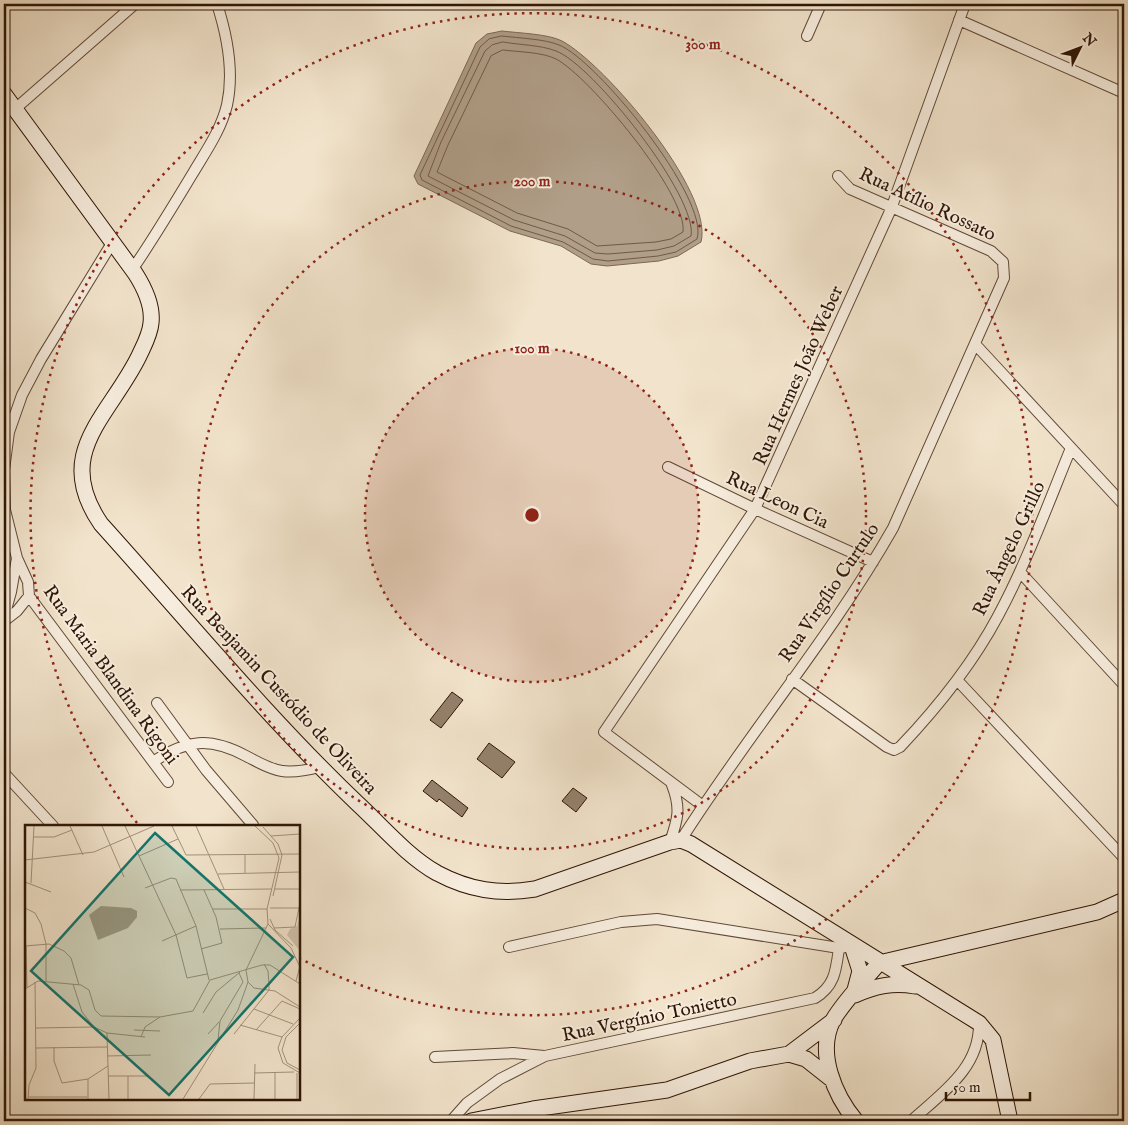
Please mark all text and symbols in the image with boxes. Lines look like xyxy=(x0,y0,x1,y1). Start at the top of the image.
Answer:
north arrow xyxy=(1056,22,1106,72)
text: N xyxy=(1078,29,1100,50)
text: 300 m xyxy=(685,35,721,54)
street label: Rua Atílio Rossato xyxy=(855,163,1000,247)
text: 200 m xyxy=(514,172,551,191)
street label: Rua Hermes João Weber xyxy=(748,282,849,469)
text: 100 m xyxy=(514,339,550,358)
street label: Rua Leon Cia xyxy=(722,467,833,535)
street label: Rua Ângelo Grillo xyxy=(967,477,1051,620)
centre of rings xyxy=(523,506,541,524)
street label: Rua Virgílio Curtulo xyxy=(774,519,885,667)
street label: Rua Maria Blandina Rigoni xyxy=(37,581,184,770)
street label: Rua Benjamin Custódio de Oliveira xyxy=(175,581,382,800)
inset map xyxy=(25,825,300,1100)
street label: Rua Vergínio Tonietto xyxy=(560,988,739,1048)
scale bar xyxy=(946,1070,1029,1102)
text: 50 m xyxy=(953,1078,981,1097)

